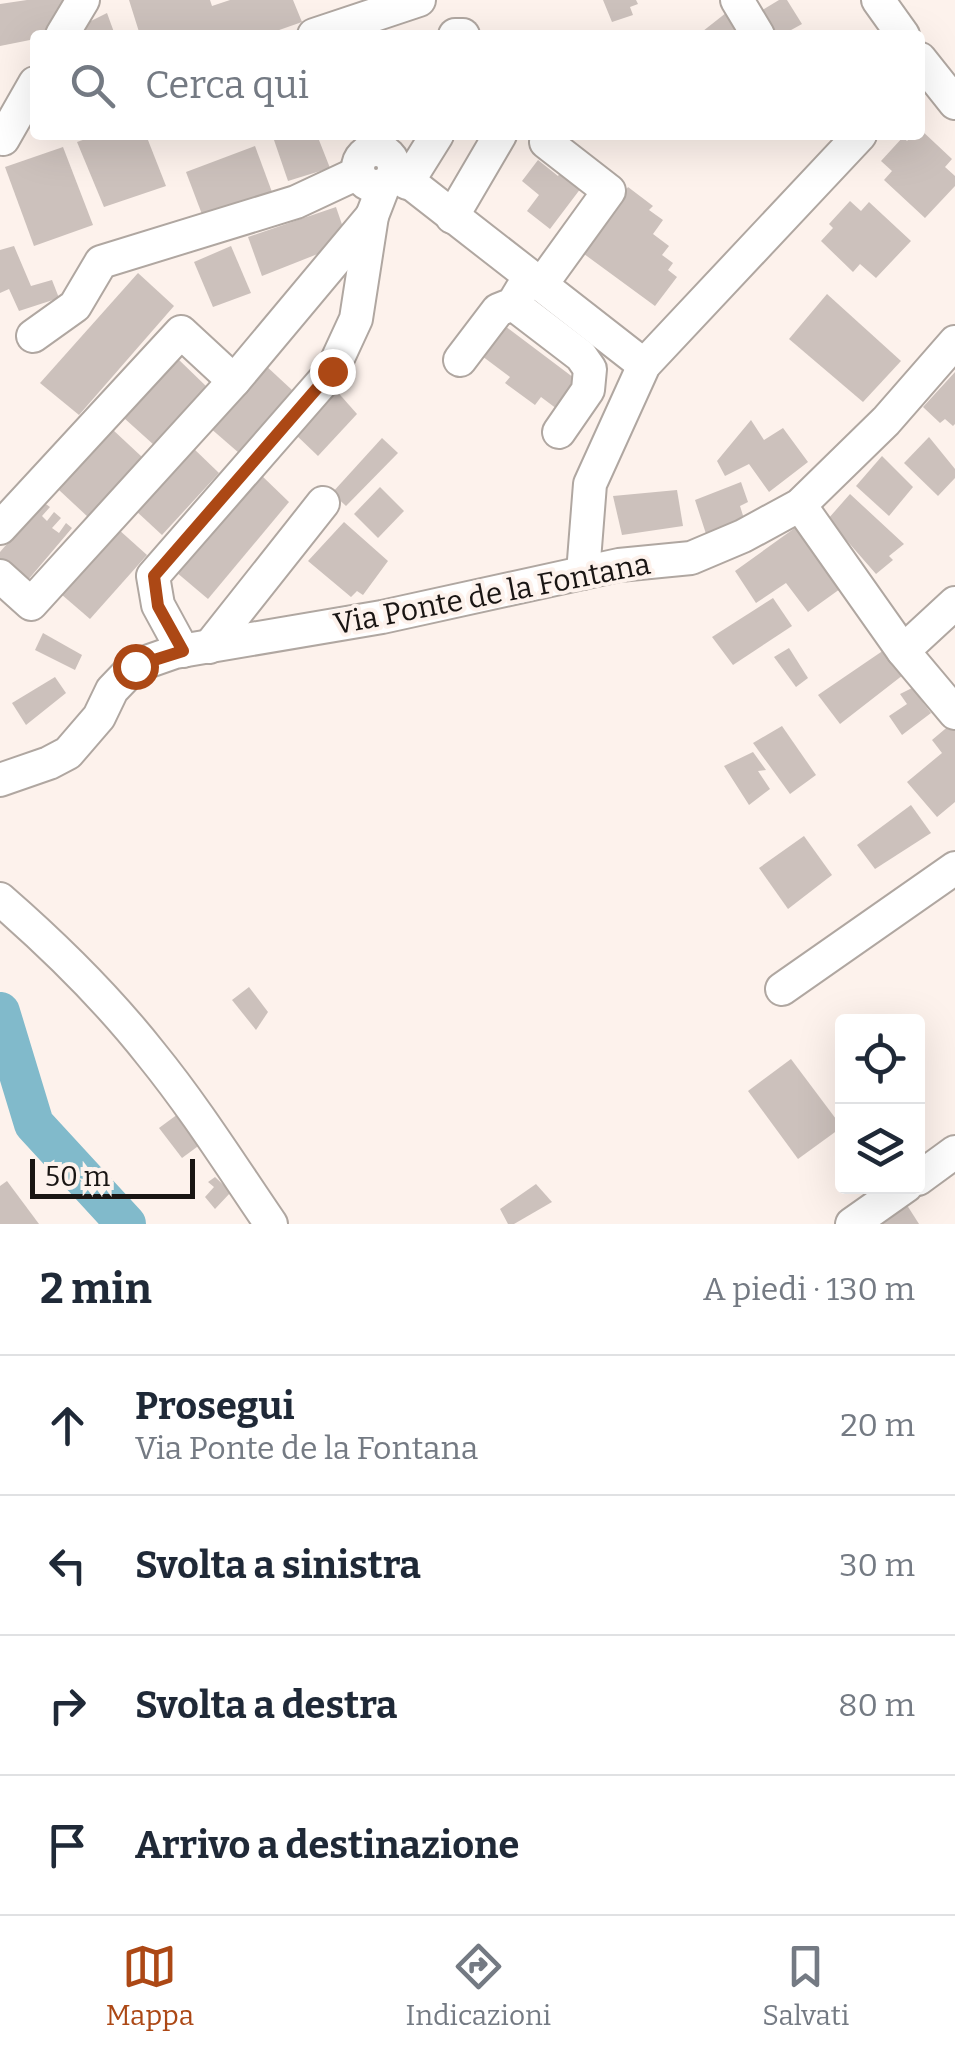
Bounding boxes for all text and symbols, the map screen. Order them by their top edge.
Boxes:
search box [30,30,925,140]
icon: search [65,58,120,113]
text: Cerca qui [145,62,309,108]
route end [310,349,356,395]
street label: Via Ponte de la Fontana [331,546,653,642]
route start [113,644,159,690]
map controls [835,1014,925,1194]
button: locate [835,1014,925,1104]
button: layers [835,1104,925,1194]
scale bar [30,1154,195,1198]
text: 50 m [45,1160,110,1193]
text: 2 min [40,1264,152,1314]
text: A piedi · 130 m [703,1270,915,1308]
text: Prosegui [135,1383,295,1429]
icon: ahead [40,1398,95,1453]
text: 20 m [840,1406,915,1444]
text: Via Ponte de la Fontana [135,1429,478,1467]
icon: left [40,1538,95,1593]
text: Svolta a sinistra [135,1542,421,1588]
text: 30 m [839,1546,915,1584]
icon: right [40,1678,95,1733]
text: Svolta a destra [135,1682,397,1728]
text: 80 m [838,1686,915,1724]
icon: arrive [40,1818,95,1873]
text: Arrivo a destinazione [135,1822,519,1868]
tab: Mappa [106,1939,194,2032]
tab: Indicazioni [405,1939,551,2032]
tab: Salvati [762,1939,849,2032]

